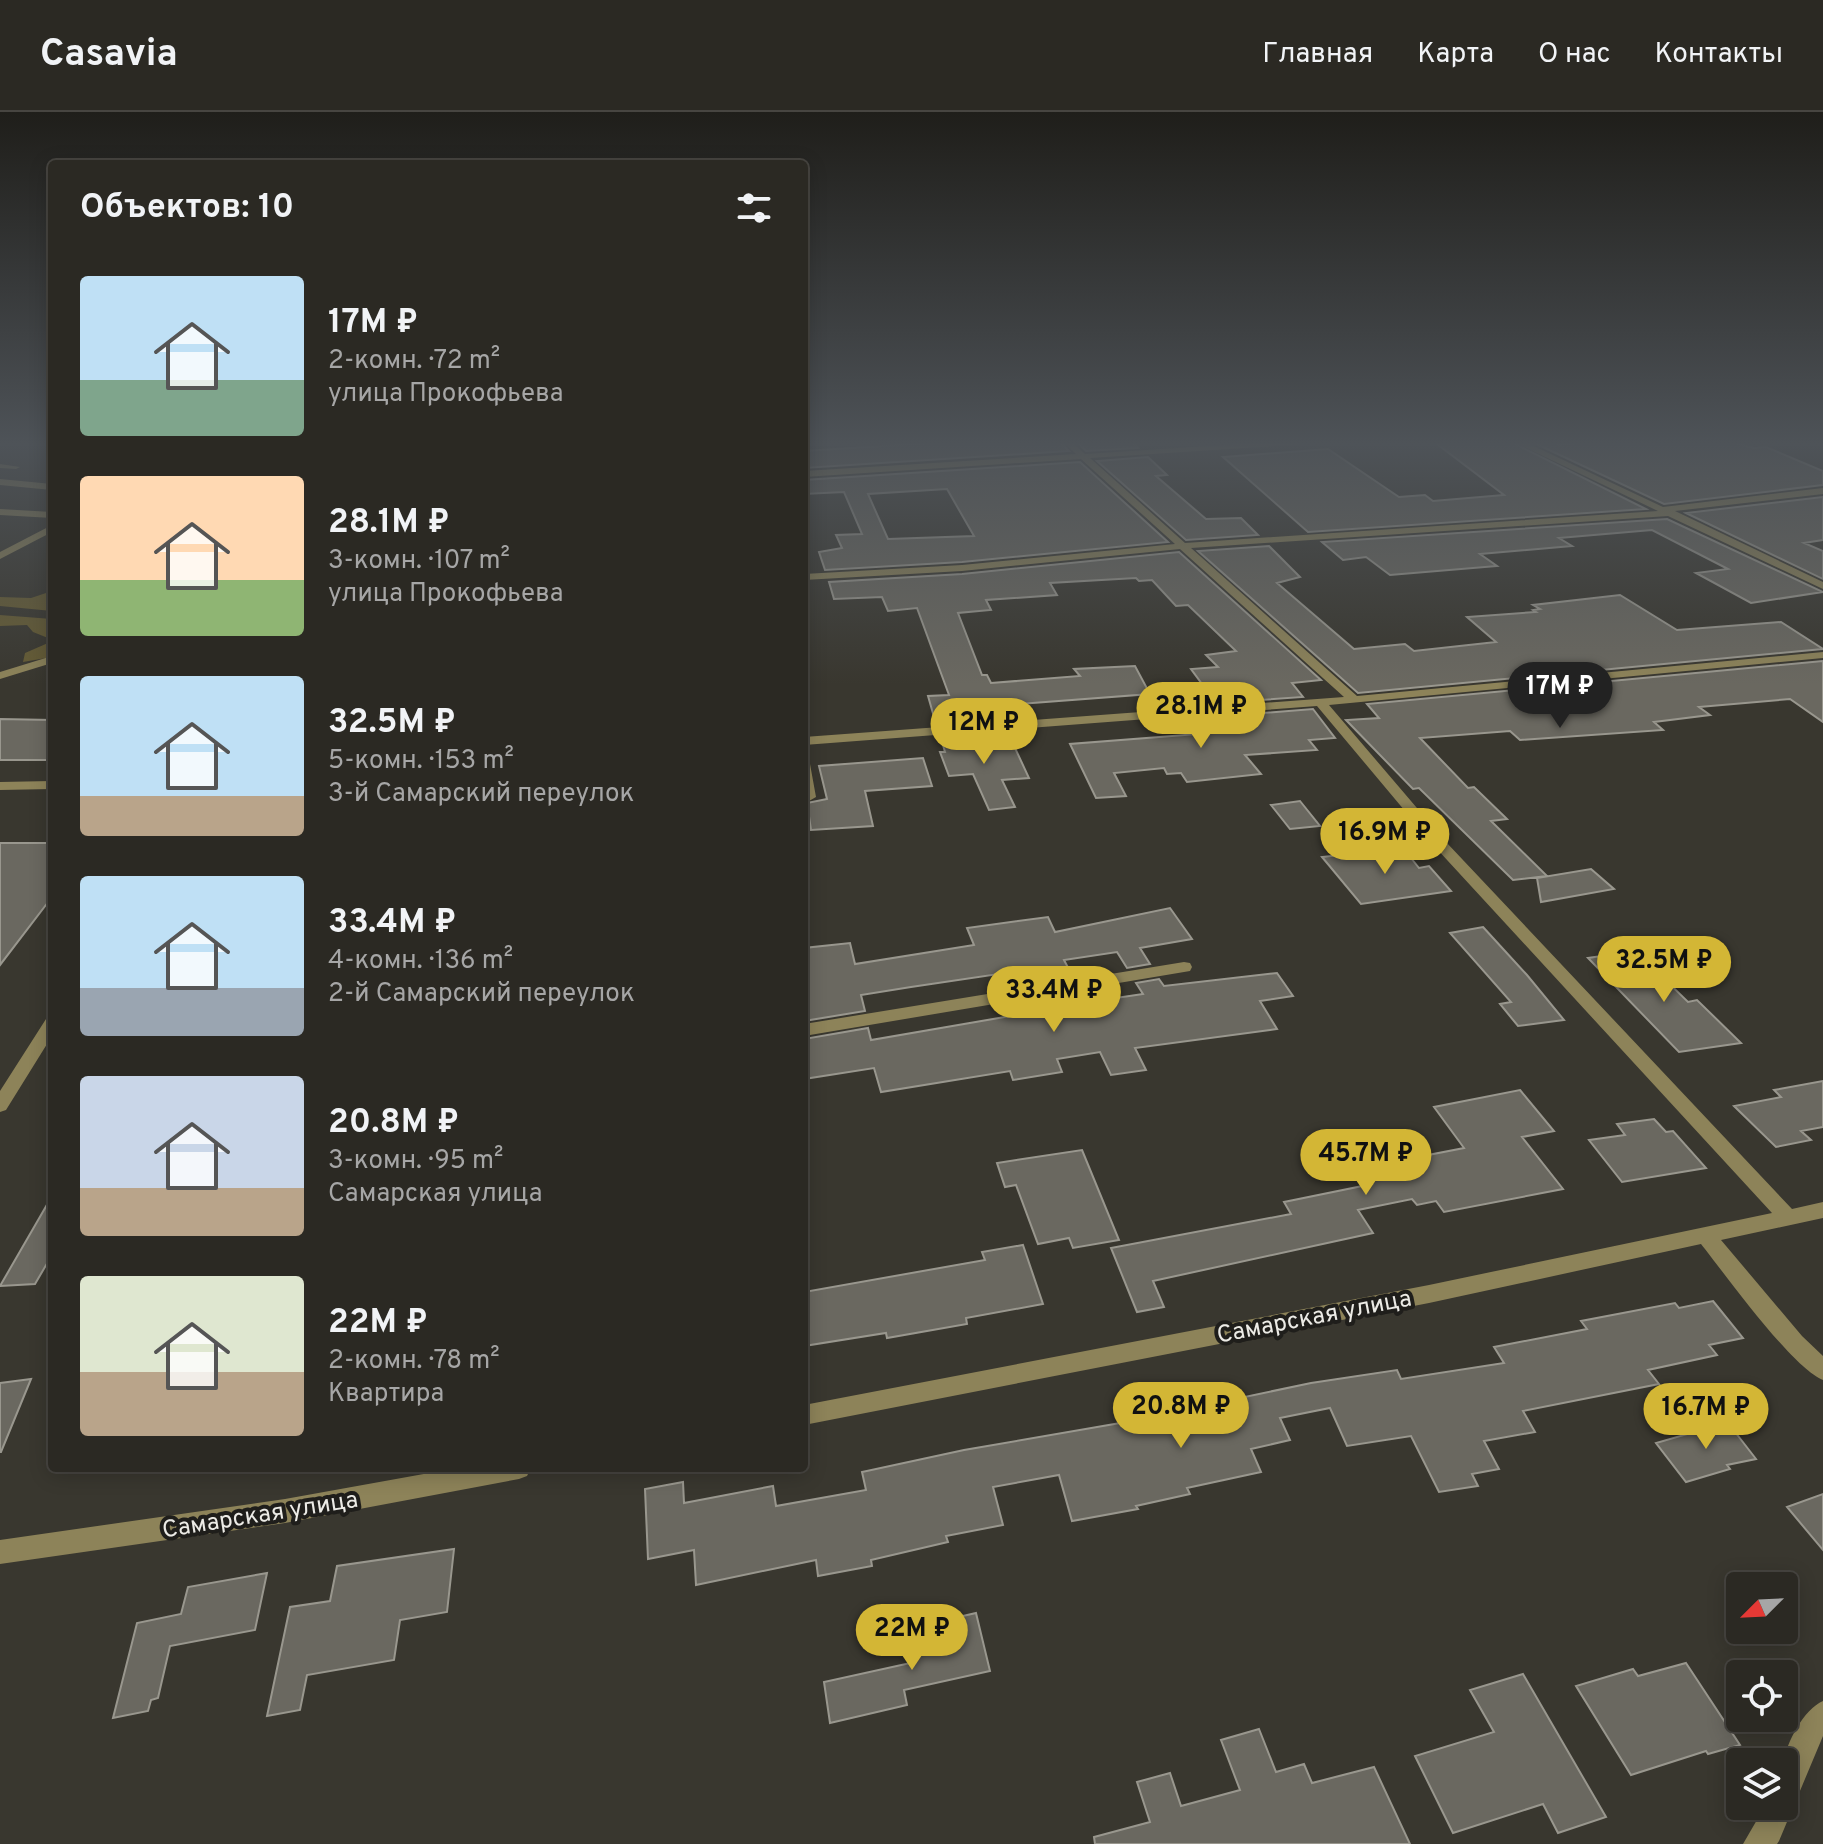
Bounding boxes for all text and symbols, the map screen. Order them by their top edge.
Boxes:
text: Casavia [40,31,178,80]
text: Главная [1262,37,1373,73]
text: Карта [1417,37,1494,73]
text: О нас [1538,37,1611,73]
text: Контакты [1655,37,1783,73]
icon: filters [732,186,776,230]
text: Объектов: 10 [80,187,294,230]
text: 17M ₽ [328,302,418,345]
icon: home [144,308,240,404]
text: 2-комн. · 72 m² [328,345,500,378]
text: улица Прокофьева [328,378,563,411]
text: 28.1M ₽ [328,502,450,545]
icon: home [144,508,240,604]
text: 3-комн. · 107 m² [328,545,510,578]
text: улица Прокофьева [328,578,563,611]
pin: 17M ₽ [1504,662,1616,730]
text: 17M ₽ [1526,671,1594,704]
pin: 28.1M ₽ [1127,682,1275,750]
text: 28.1M ₽ [1155,691,1247,724]
pin: 12M ₽ [928,698,1040,766]
text: 32.5M ₽ [328,702,456,745]
text: 12M ₽ [949,707,1019,740]
icon: home [144,708,240,804]
text: 5-комн. · 153 m² [328,745,514,778]
text: 3-й Самарский переулок [328,778,634,811]
pin: 16.9M ₽ [1311,808,1459,876]
text: 16.9M ₽ [1338,817,1432,850]
text: 33.4M ₽ [328,902,456,945]
icon: home [144,908,240,1004]
pin: 32.5M ₽ [1590,936,1738,1004]
text: 4-комн. · 136 m² [328,945,513,978]
text: 32.5M ₽ [1615,945,1713,978]
pin: 33.4M ₽ [980,966,1128,1034]
text: 33.4M ₽ [1005,975,1103,1008]
text: 2-й Самарский переулок [328,978,635,1011]
text: 20.8M ₽ [328,1102,459,1145]
icon: home [144,1108,240,1204]
pin: 45.7M ₽ [1292,1129,1440,1197]
text: 45.7M ₽ [1318,1138,1414,1171]
text: 3-комн. · 95 m² [328,1145,503,1178]
text: Самарская улица [328,1178,542,1211]
street label: Самарская улица [1214,1284,1414,1352]
text: 22M ₽ [328,1302,428,1345]
icon: home [144,1308,240,1404]
text: 2-комн. · 78 m² [328,1345,500,1378]
text: Квартира [328,1378,444,1411]
pin: 20.8M ₽ [1107,1382,1255,1450]
pin: 16.7M ₽ [1632,1383,1780,1451]
text: 20.8M ₽ [1131,1391,1231,1424]
text: 16.7M ₽ [1661,1392,1751,1425]
street label: Самарская улица [160,1486,360,1546]
north arrow [1726,1572,1798,1644]
map controls [1726,1572,1798,1820]
pin: 22M ₽ [856,1604,968,1672]
text: 22M ₽ [874,1613,950,1646]
button: locate [1726,1660,1798,1732]
button: layers [1726,1748,1798,1820]

